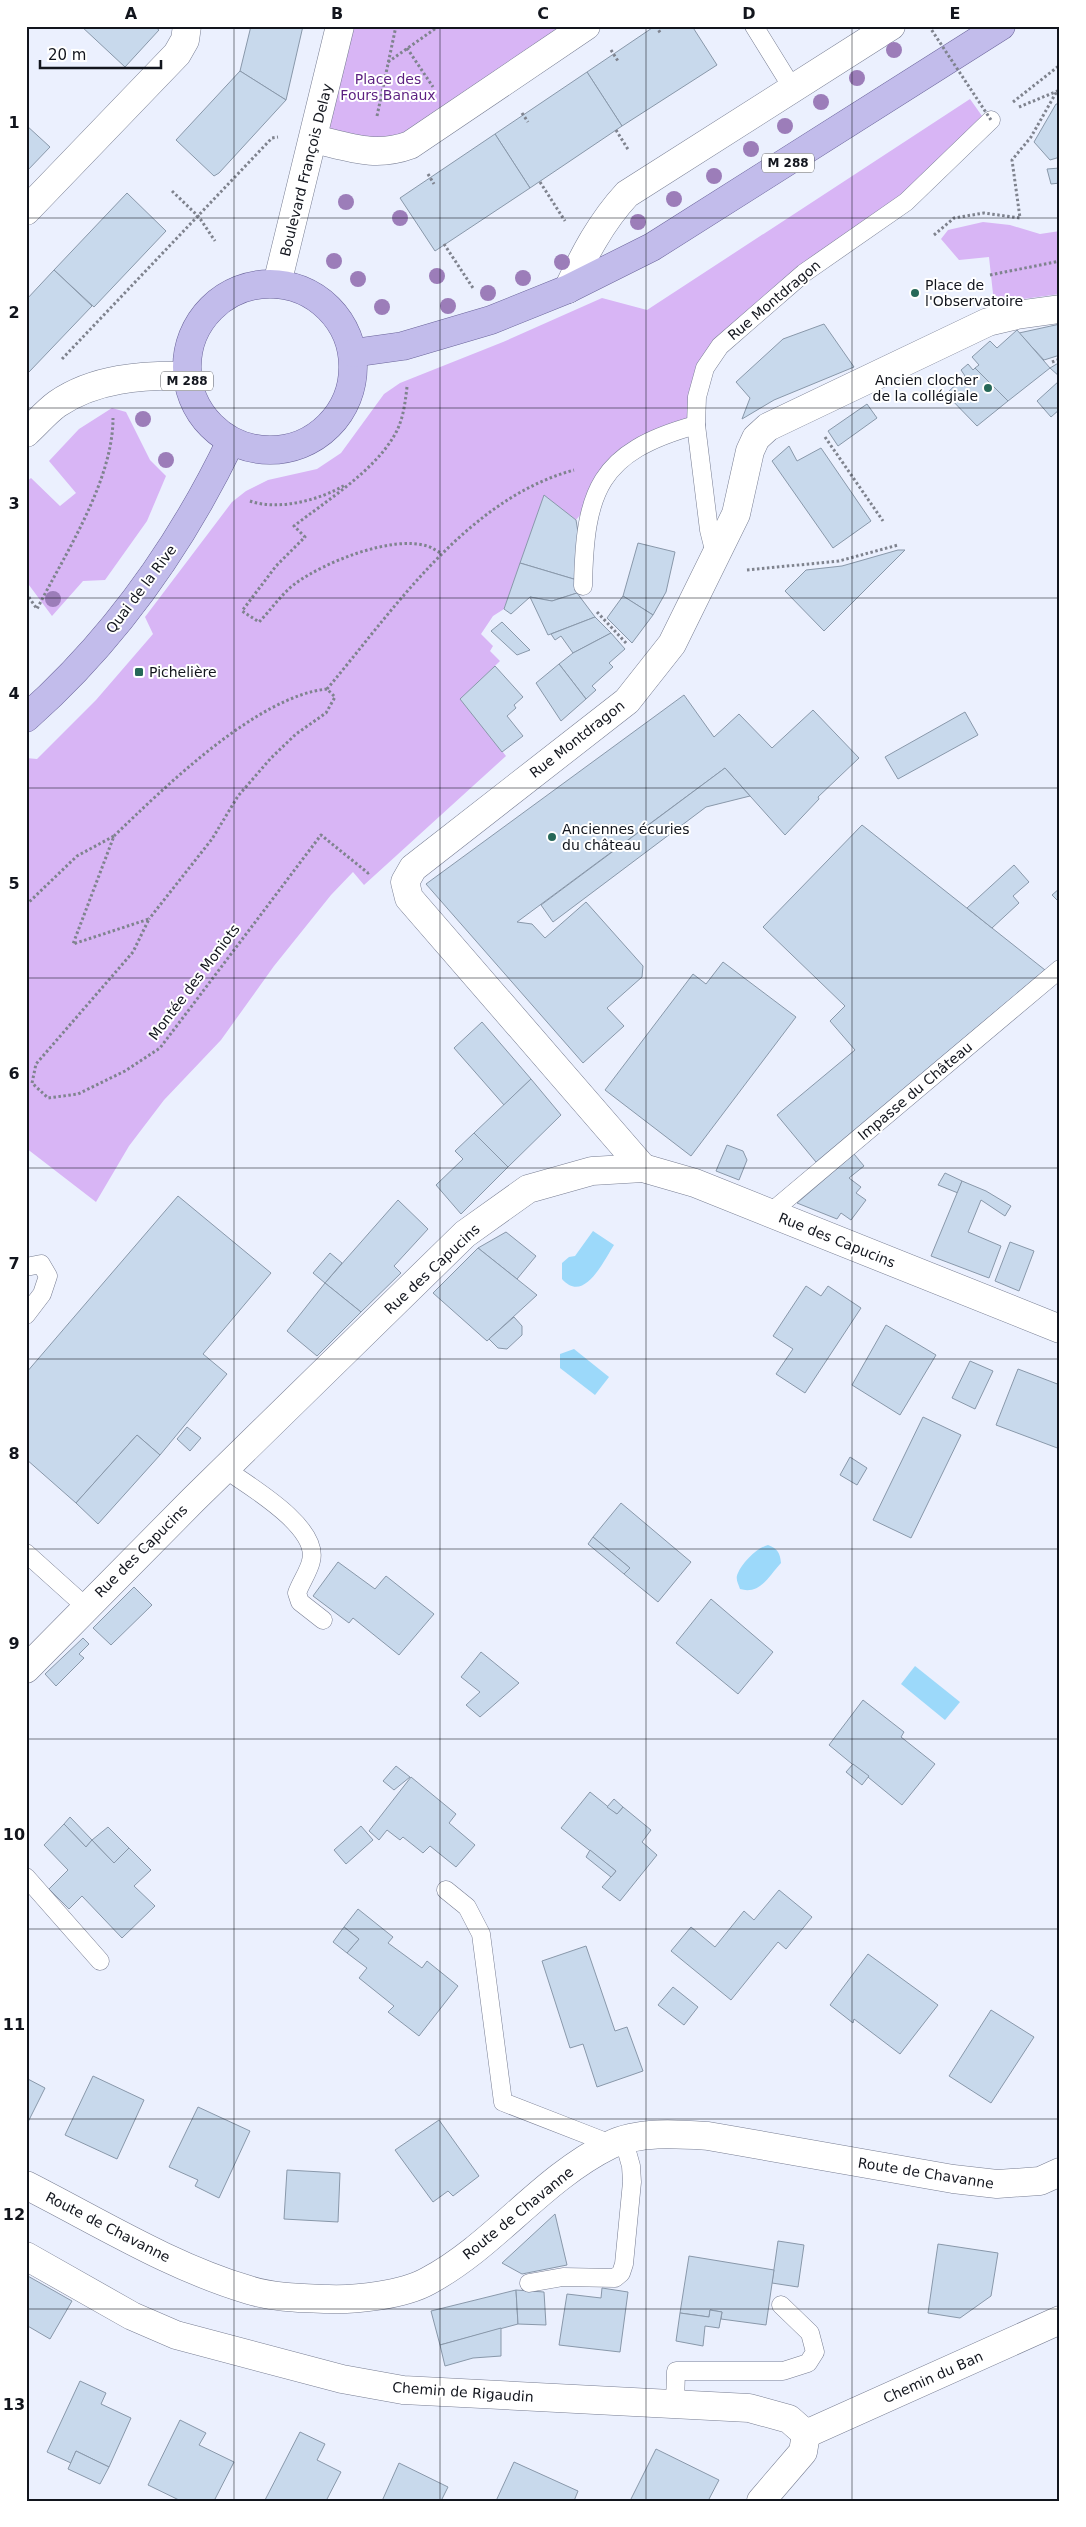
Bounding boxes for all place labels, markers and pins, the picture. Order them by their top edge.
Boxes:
place label: Place de l'Observatoire [925,277,1023,309]
marker: Place de l'Observatoire [909,287,921,299]
place label: Ancien clocher de la collégiale [873,372,978,404]
marker: Ancien clocher de la collégiale [982,382,994,394]
place label: Pichelière [149,664,217,680]
marker: Pichelière [133,666,145,678]
place label: Anciennes écuries du château [562,821,690,853]
marker: Anciennes écuries du château [546,831,558,843]

